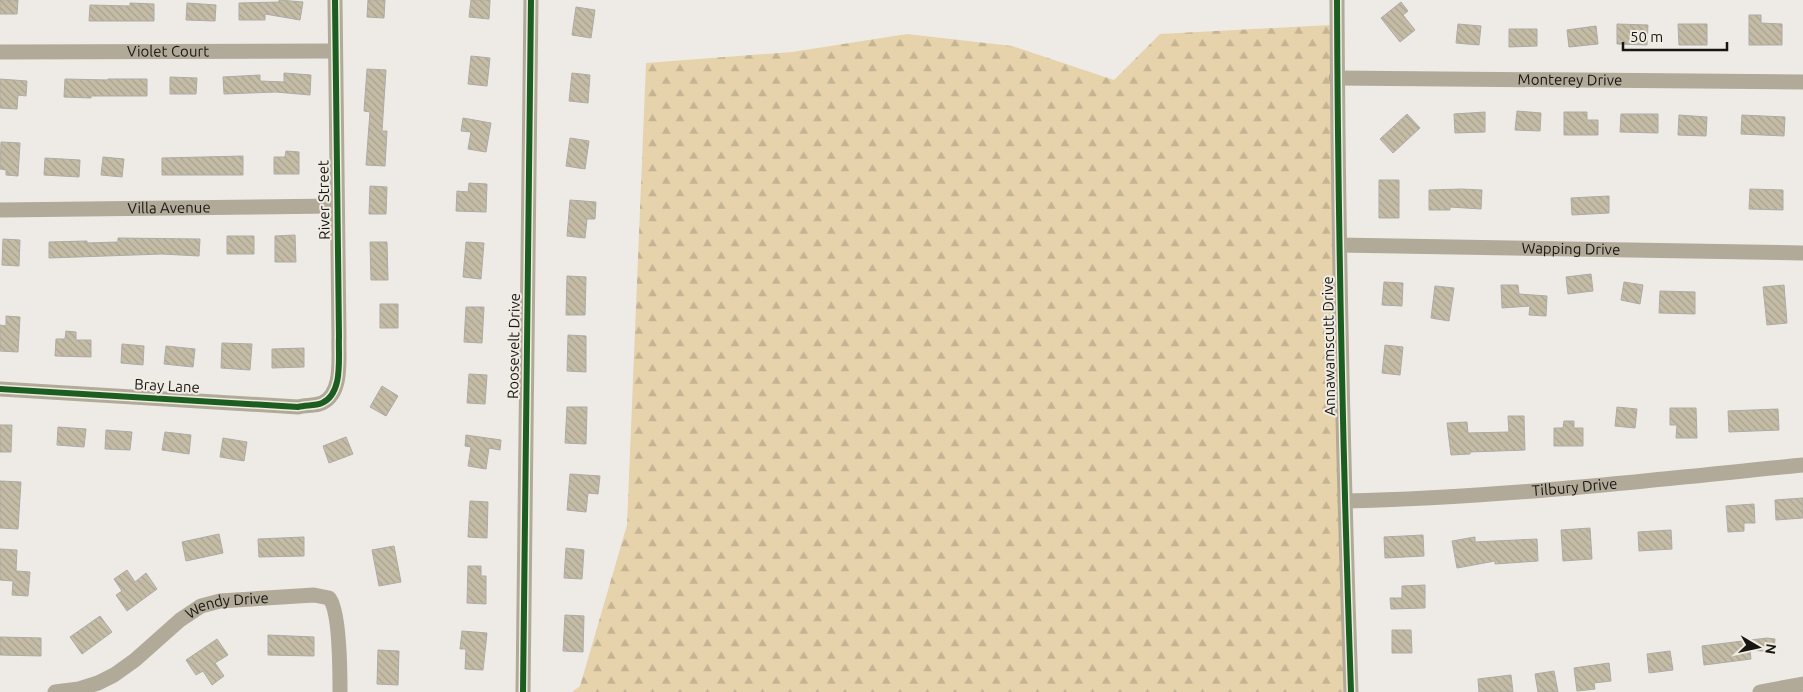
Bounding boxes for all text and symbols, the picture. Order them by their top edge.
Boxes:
scale bar [1623,20,1727,52]
text: 50 m [1630,28,1663,45]
street label: Violet Court [127,42,209,60]
street label: Monterey Drive [1518,71,1622,88]
street label: River Street [314,160,333,240]
street label: Villa Avenue [127,198,211,216]
street label: Wapping Drive [1522,239,1620,258]
street label: Annawamscutt Drive [1319,276,1338,416]
street label: Roosevelt Drive [504,293,523,399]
street label: Bray Lane [134,375,200,396]
street label: Tilbury Drive [1531,475,1618,499]
street label: Wendy Drive [182,589,269,622]
north arrow [1733,622,1783,672]
text: N [1762,643,1780,655]

